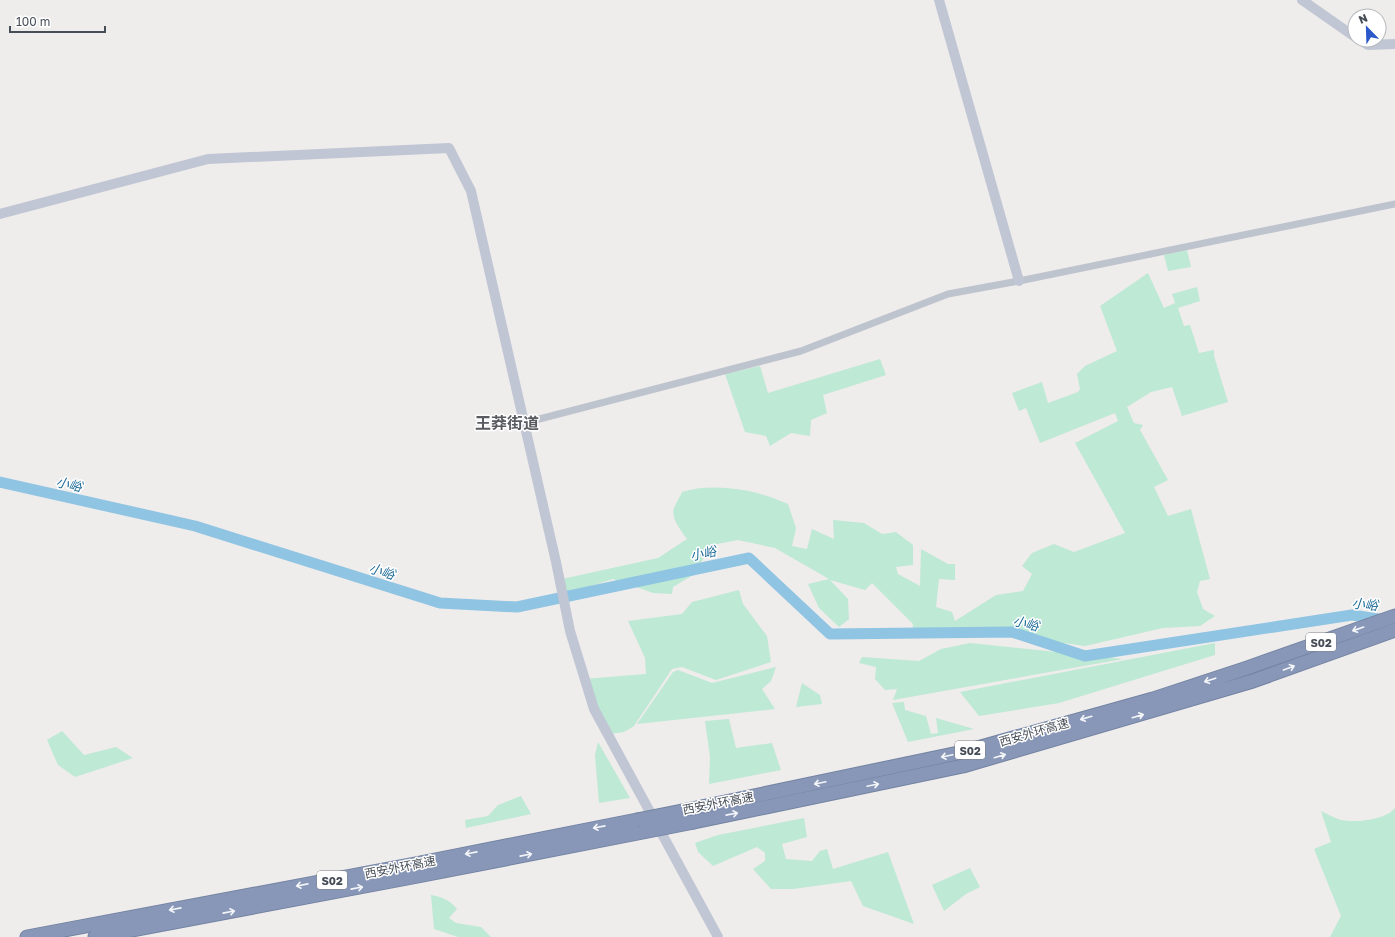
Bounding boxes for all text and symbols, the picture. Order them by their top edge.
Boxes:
scale bar [10,8,105,34]
north arrow [1347,8,1387,48]
text: N [1357,11,1369,26]
text: 100 m [16,14,50,29]
district label: 王莽街道 [475,413,539,433]
water label: 小峪 [55,473,85,495]
water label: 小峪 [689,542,719,564]
water label: 小峪 [367,560,399,583]
water label: 小峪 [1351,595,1381,613]
water label: 小峪 [1011,612,1042,634]
one-way arrow [1353,625,1365,633]
road number: S02 [1306,633,1336,651]
one-way arrow [1283,664,1296,671]
one-way arrow [1204,677,1217,684]
one-way arrow [1131,712,1144,719]
one-way arrow [1080,714,1093,722]
street label: 西安外环高速 [997,715,1071,749]
road number: S02 [955,741,985,759]
one-way arrow [941,752,954,760]
one-way arrow [993,752,1006,759]
one-way arrow [814,779,827,787]
one-way arrow [866,781,879,789]
street label: 西安外环高速 [681,789,755,817]
one-way arrow [725,810,738,818]
one-way arrow [593,824,606,832]
one-way arrow [465,849,478,857]
one-way arrow [519,851,532,859]
street label: 西安外环高速 [363,853,437,881]
road number: S02 [317,871,347,889]
one-way arrow [296,881,309,889]
one-way arrow [350,883,363,891]
one-way arrow [169,906,182,914]
one-way arrow [223,907,236,915]

